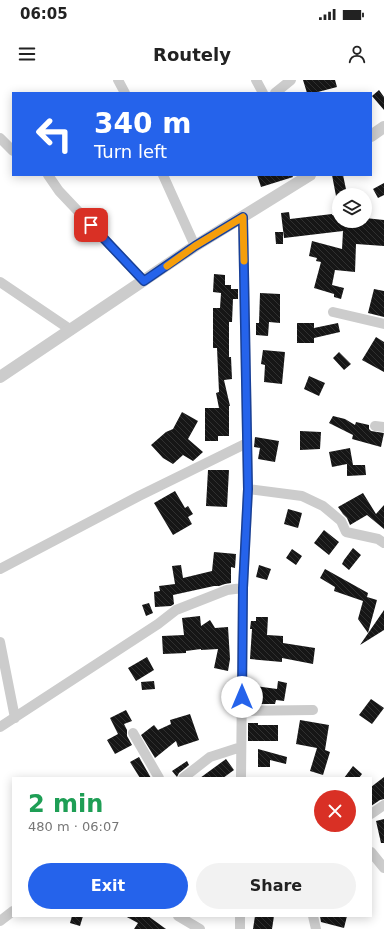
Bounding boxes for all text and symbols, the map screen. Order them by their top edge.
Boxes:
text: 06:05 [20,5,68,23]
icon: menu [16,43,38,65]
icon: person [346,43,368,65]
text: Routely [153,44,231,65]
text: 340 m [94,107,191,140]
icon: left [28,108,80,160]
text: Turn left [94,141,167,162]
map controls [332,188,372,228]
button: layers [332,188,372,228]
pin [74,208,108,242]
icon: arrive [80,214,102,236]
position arrow [221,676,263,718]
text: 2 min [28,790,103,818]
button: close [314,790,356,832]
text: 480 m · 06:07 [28,819,119,834]
button: Exit [28,863,188,909]
button: Share [196,863,356,909]

